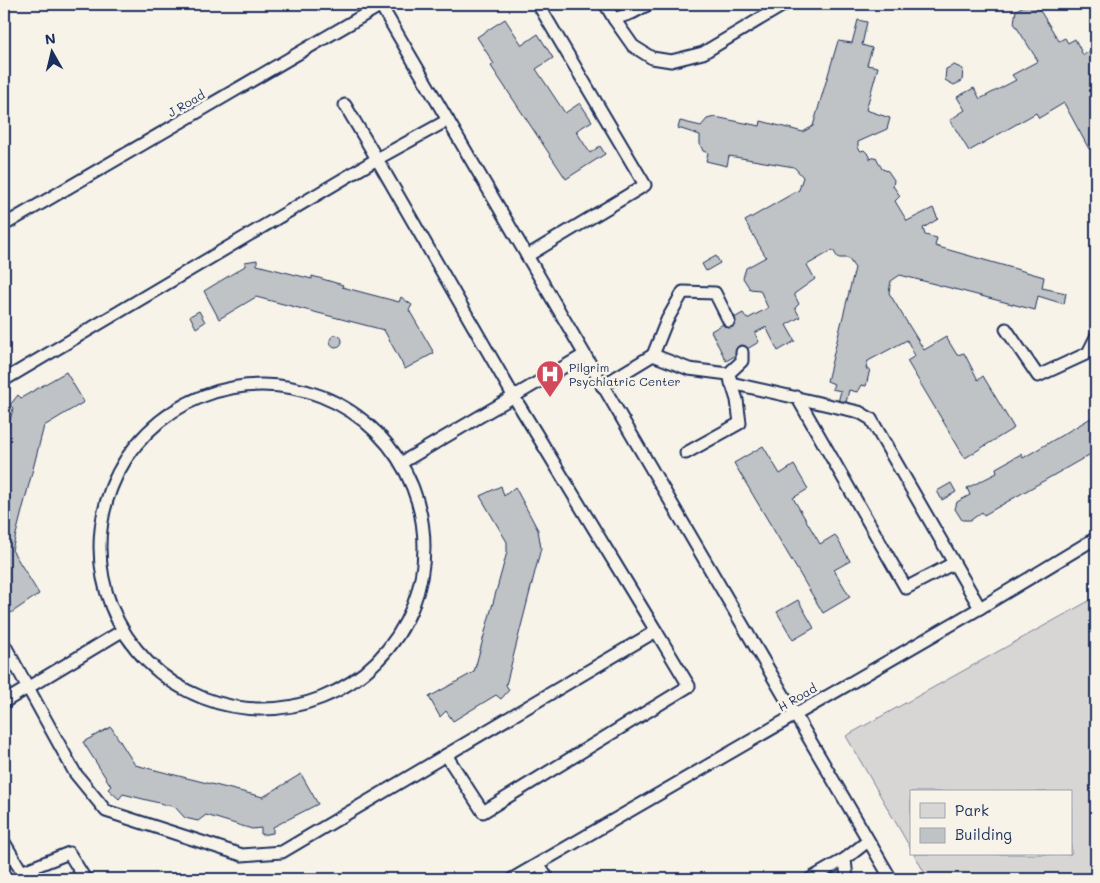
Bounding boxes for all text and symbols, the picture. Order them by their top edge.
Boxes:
north arrow [28,28,78,78]
text: N [44,28,57,49]
street label: J Road [165,86,208,120]
hospital icon: Pilgrim Psychiatric Center [535,359,565,398]
place label: Pilgrim Psychiatric Center [569,359,681,389]
street label: H Road [775,679,820,715]
legend [910,790,1072,856]
text: Park [955,800,989,820]
text: Building [955,824,1012,844]

